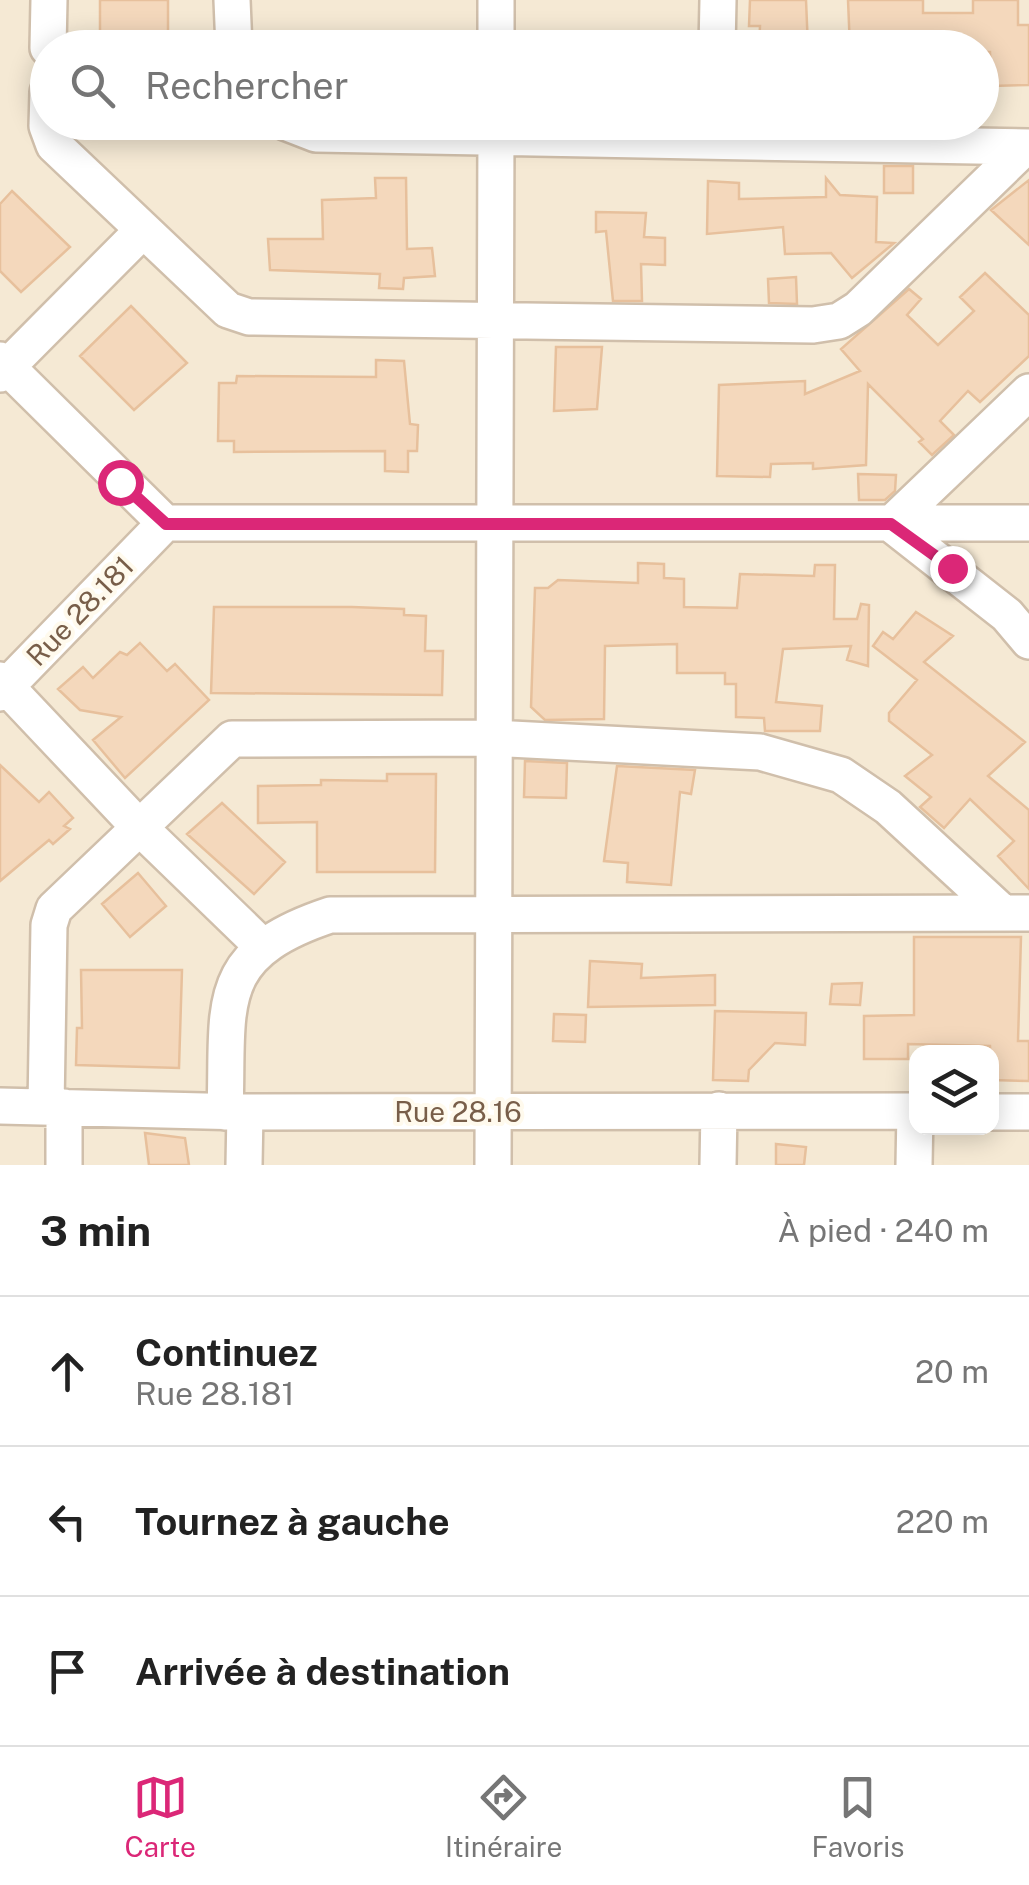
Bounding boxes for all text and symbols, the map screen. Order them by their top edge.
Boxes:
search box [30,30,999,140]
icon: search [65,58,120,113]
text: Rechercher [145,63,349,108]
route start [98,460,144,506]
route end [930,546,976,592]
street label: Rue 28.181 [19,549,140,672]
map controls [909,1045,999,1135]
button: layers [909,1045,999,1135]
street label: Rue 28.16 [394,1095,522,1128]
text: 3 min [40,1206,151,1255]
text: À pied · 240 m [777,1212,989,1249]
text: Continuez [135,1330,318,1375]
icon: ahead [40,1344,95,1399]
text: 20 m [915,1353,989,1390]
text: Rue 28.181 [135,1375,294,1412]
icon: left [40,1494,95,1549]
text: Tournez à gauche [135,1499,450,1544]
text: 220 m [896,1503,989,1540]
icon: arrive [40,1644,95,1699]
text: Arrivée à destination [135,1649,510,1694]
tab: Carte [124,1770,196,1863]
tab: Itinéraire [445,1770,562,1863]
tab: Favoris [811,1770,904,1863]

